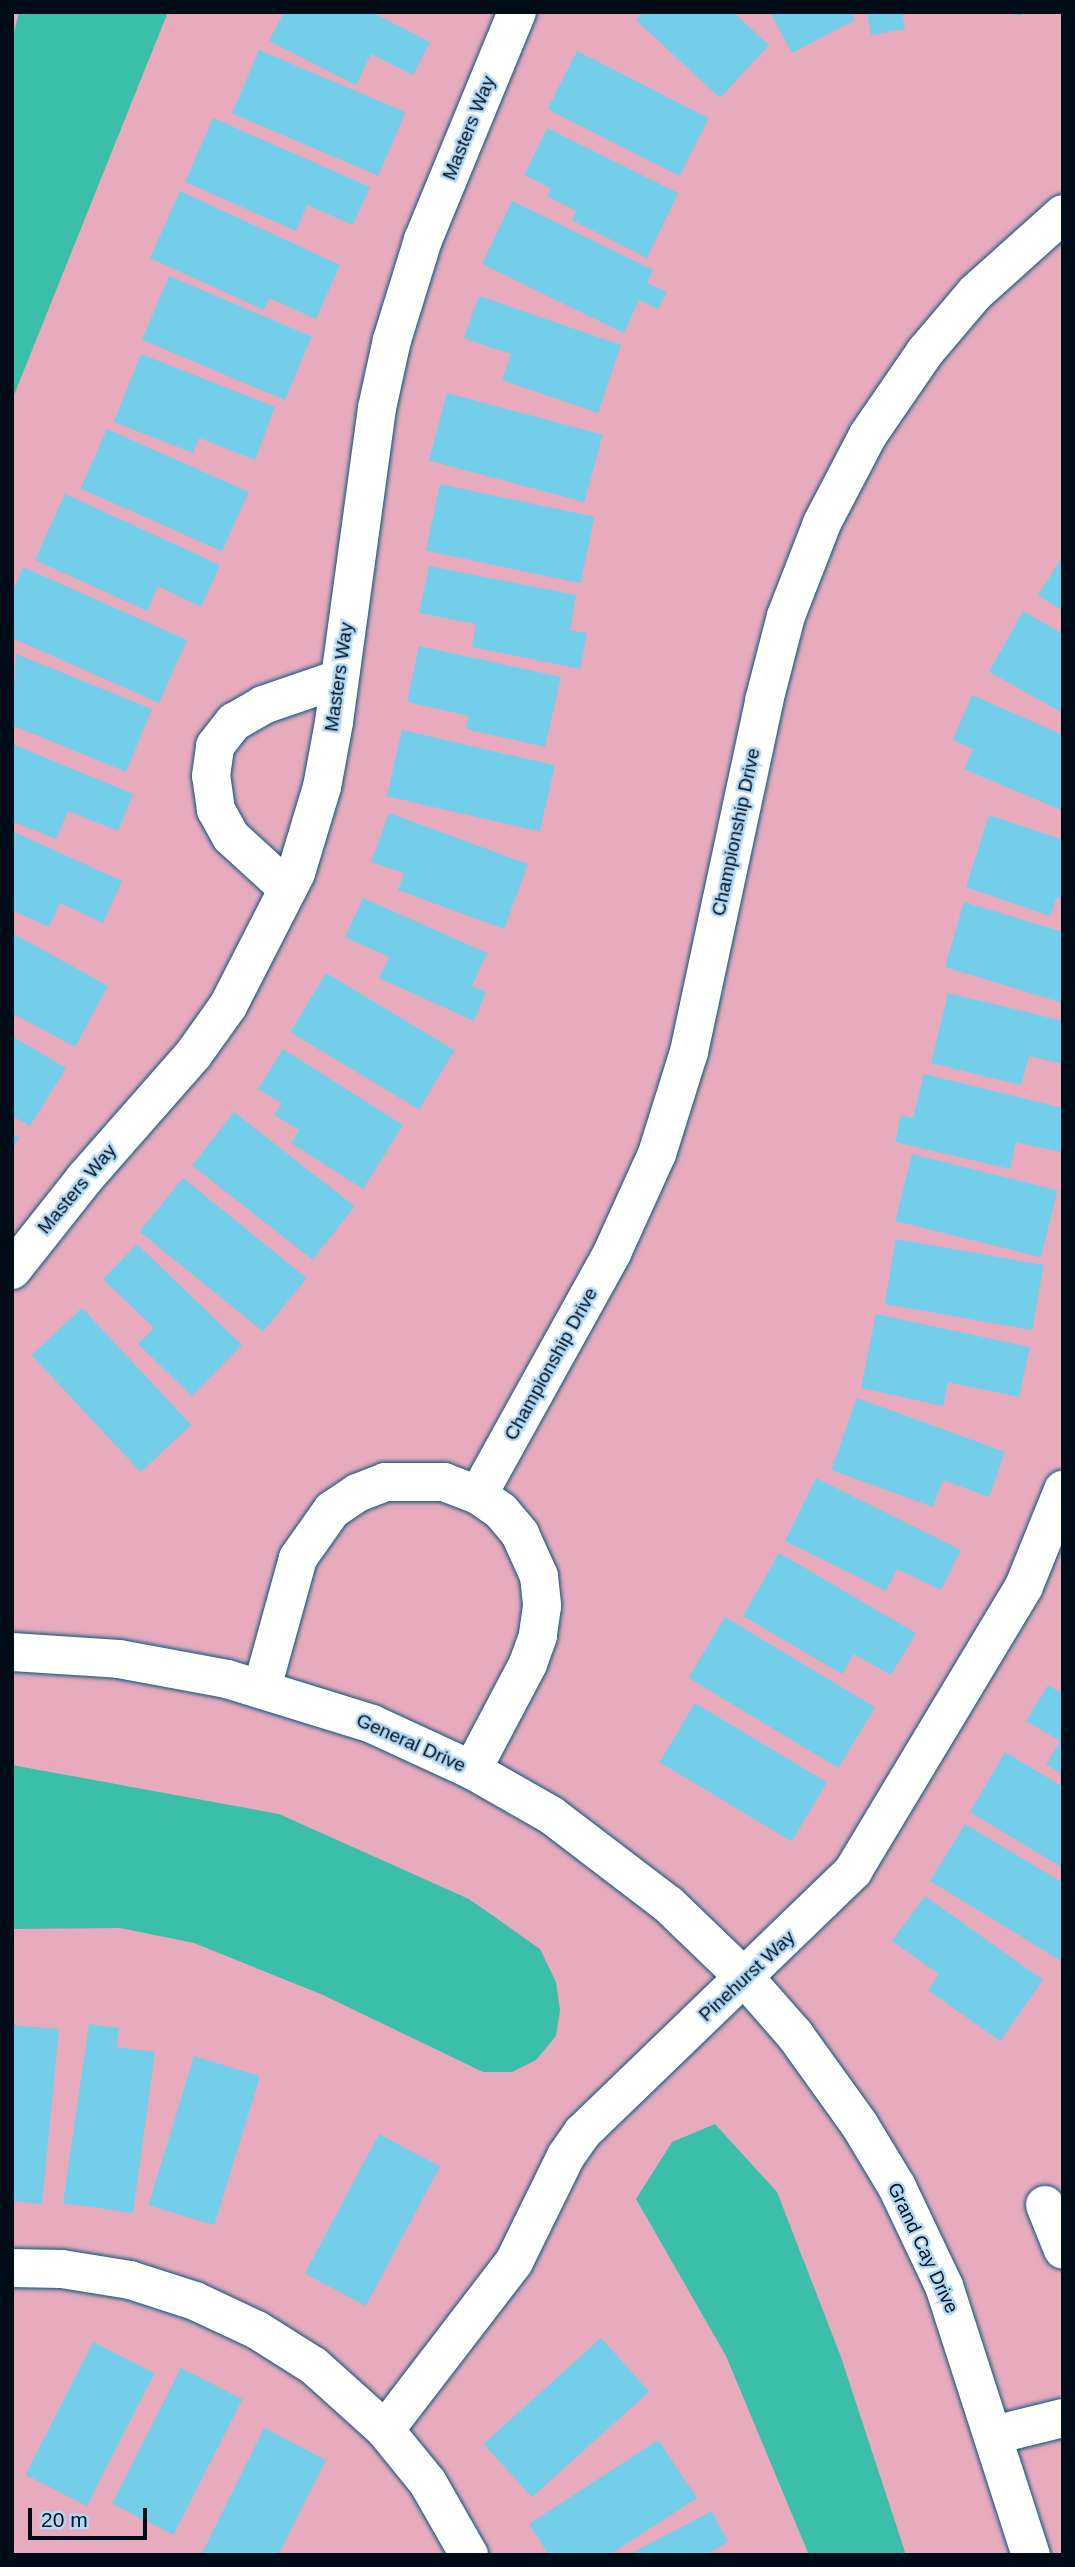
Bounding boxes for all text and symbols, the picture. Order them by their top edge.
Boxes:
street label: Masters Way [438,73,500,183]
street label: Masters Way [320,621,358,733]
street label: Championship Drive [707,746,765,918]
street label: Masters Way [33,1139,121,1239]
street label: Championship Drive [500,1284,602,1444]
street label: General Drive [353,1709,469,1777]
street label: Pinehurst Way [694,1926,800,2026]
street label: Grand Cay Drive [883,2179,963,2317]
scale bar [32,2494,150,2538]
text: 20 m [41,2508,88,2531]

